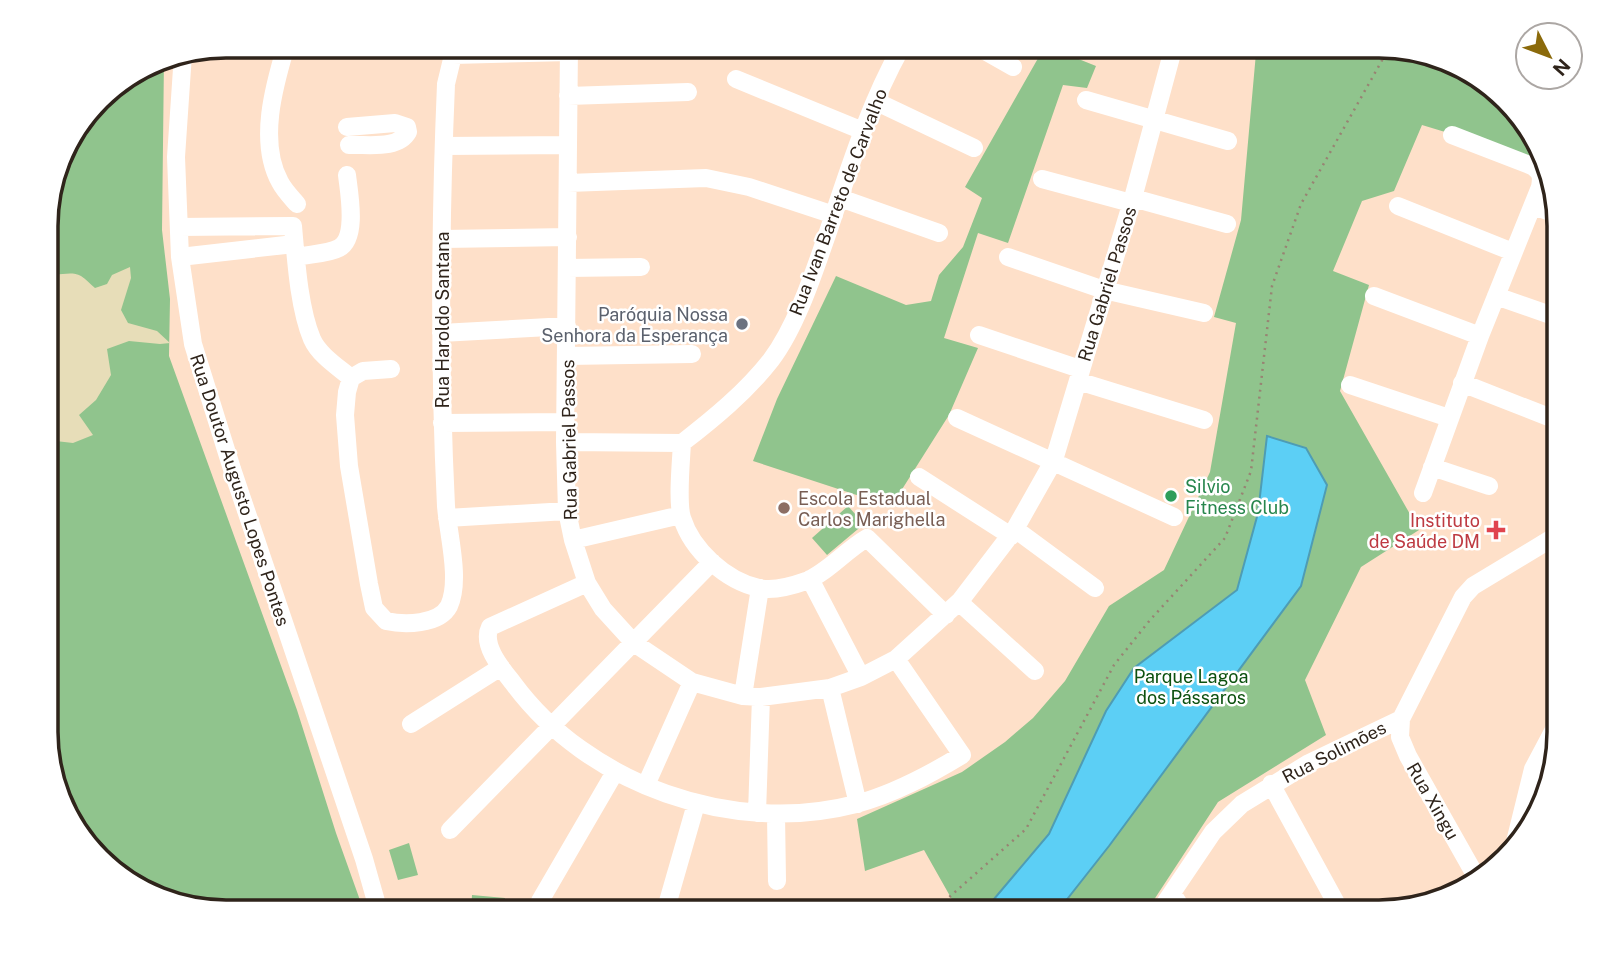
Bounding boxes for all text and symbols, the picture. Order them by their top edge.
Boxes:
north arrow [1514,21,1584,91]
text: N [1548,54,1575,80]
street label: Rua Ivan Barreto de Carvalho [785,85,891,319]
street label: Rua Gabriel Passos [1073,204,1141,364]
street label: Rua Haroldo Santana [432,232,453,408]
place label: Paróquia Nossa Senhora da Esperança [541,304,728,346]
marker: Paróquia Nossa Senhora da Esperança [734,316,750,332]
street label: Rua Doutor Augusto Lopes Pontes [186,351,294,629]
street label: Rua Gabriel Passos [557,359,581,521]
place label: Silvio Fitness Club [1185,476,1289,518]
place label: Escola Estadual Carlos Marighella [798,488,945,530]
marker: Silvio Fitness Club [1163,488,1179,504]
marker: Escola Estadual Carlos Marighella [776,500,792,516]
place label: Instituto de Saúde DM [1369,510,1480,552]
marker: Instituto de Saúde DM [1486,520,1506,540]
park label: Parque Lagoa dos Pássaros [1134,666,1248,708]
street label: Rua Solimões [1278,717,1390,787]
street label: Rua Xingu [1403,759,1463,843]

